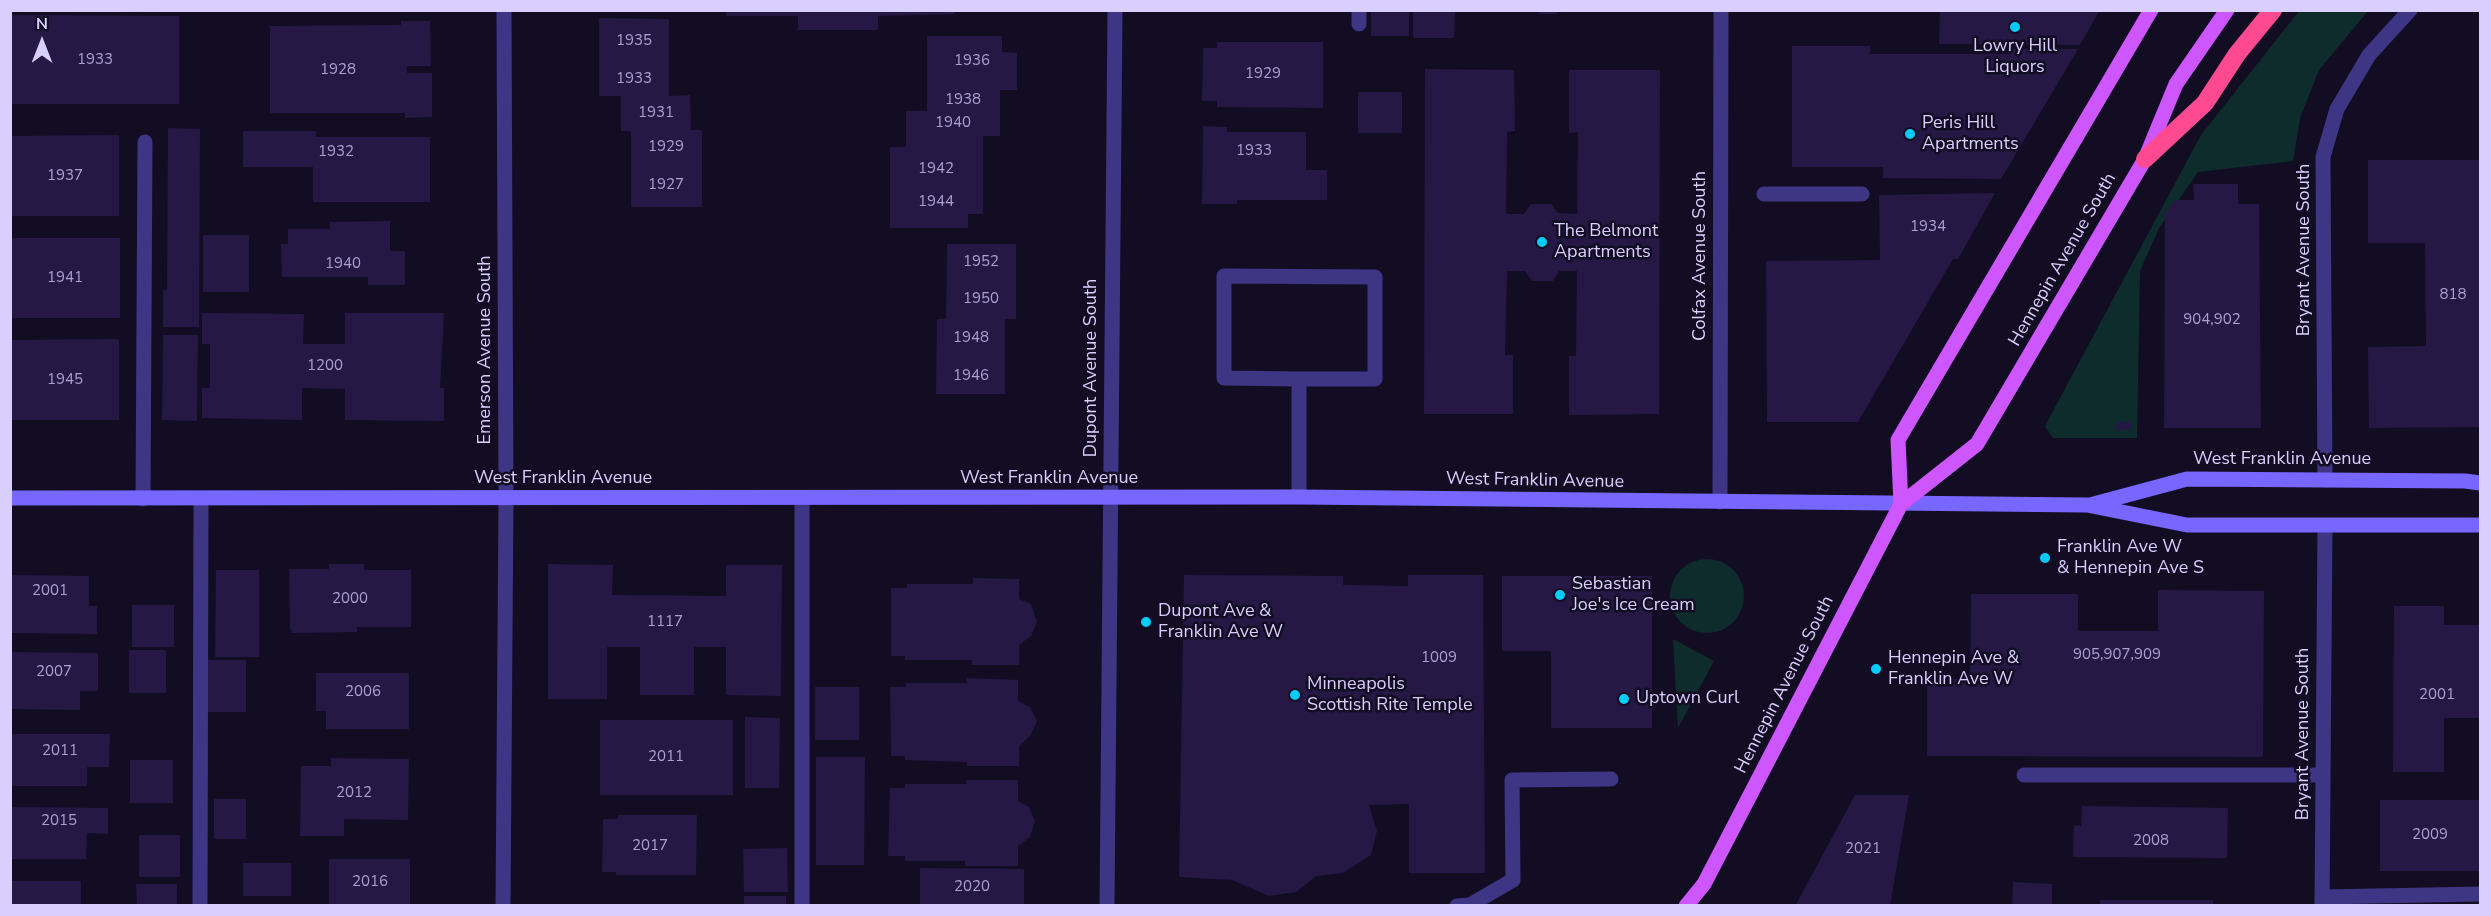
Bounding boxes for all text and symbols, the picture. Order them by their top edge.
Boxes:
north arrow [12,12,72,72]
text: N [36,13,48,35]
marker: Lowry Hill Liquors [2008,20,2022,34]
house number: 1935 [616,32,652,50]
place label: Lowry Hill Liquors [1973,36,2057,78]
house number: 1933 [77,51,113,69]
house number: 1936 [954,52,990,70]
house number: 1928 [320,61,356,79]
house number: 1929 [1245,65,1281,83]
house number: 1933 [616,70,652,88]
house number: 1938 [945,91,981,109]
house number: 1931 [638,104,674,122]
place label: Peris Hill Apartments [1922,113,2019,156]
house number: 1940 [935,114,971,132]
marker: Peris Hill Apartments [1903,127,1917,141]
house number: 1929 [648,138,684,156]
house number: 1933 [1236,142,1272,160]
house number: 1932 [318,143,354,161]
house number: 1942 [918,160,954,178]
street label: Bryant Avenue South [2294,164,2316,336]
house number: 1937 [47,167,83,185]
street label: Hennepin Avenue South [2005,170,2121,350]
street label: Colfax Avenue South [1690,171,1712,341]
house number: 1927 [648,176,684,194]
house number: 1944 [918,193,954,211]
house number: 1934 [1910,218,1946,236]
place label: The Belmont Apartments [1554,221,1658,264]
marker: The Belmont Apartments [1535,235,1549,249]
house number: 1952 [963,253,999,271]
house number: 1940 [325,255,361,273]
street label: Emerson Avenue South [475,256,497,444]
house number: 1941 [47,269,83,287]
street label: Dupont Avenue South [1081,279,1103,457]
house number: 818 [2440,286,2466,304]
house number: 1950 [963,290,999,308]
house number: 904,902 [2183,311,2241,329]
house number: 1948 [953,329,989,347]
house number: 1200 [307,357,343,375]
house number: 1946 [953,367,989,385]
house number: 1945 [47,371,83,389]
street label: West Franklin Avenue [2193,449,2371,471]
street label: West Franklin Avenue [474,468,652,490]
street label: West Franklin Avenue [960,468,1138,490]
street label: West Franklin Avenue [1446,469,1624,493]
place label: Franklin Ave W & Hennepin Ave S [2057,537,2204,580]
marker: Franklin Ave W & Hennepin Ave S [2038,551,2052,565]
place label: Sebastian Joe's Ice Cream [1572,574,1695,616]
house number: 2001 [32,582,68,600]
marker: Sebastian Joe's Ice Cream [1553,588,1567,602]
house number: 2000 [332,590,368,608]
street label: Hennepin Avenue South [1731,593,1839,777]
place label: Dupont Ave & Franklin Ave W [1158,601,1283,644]
house number: 1117 [647,613,683,631]
marker: Dupont Ave & Franklin Ave W [1139,615,1153,629]
house number: 905,907,909 [2073,646,2161,664]
place label: Hennepin Ave & Franklin Ave W [1888,648,2019,690]
street label: Bryant Avenue South [2293,648,2315,820]
house number: 1009 [1421,649,1457,667]
marker: Hennepin Ave & Franklin Ave W [1869,662,1883,676]
house number: 2007 [36,663,72,681]
place label: Minneapolis Scottish Rite Temple [1307,674,1473,716]
house number: 2006 [345,683,381,701]
house number: 2001 [2419,686,2455,704]
marker: Minneapolis Scottish Rite Temple [1288,688,1302,702]
place label: Uptown Curl [1636,688,1739,710]
marker: Uptown Curl [1617,692,1631,706]
house number: 2011 [42,742,78,760]
house number: 2011 [648,748,684,766]
house number: 2012 [336,784,372,802]
house number: 2015 [41,812,77,830]
house number: 2009 [2412,826,2448,844]
house number: 2008 [2133,832,2169,850]
house number: 2017 [632,837,668,855]
house number: 2021 [1845,840,1881,858]
house number: 2016 [352,873,388,891]
house number: 2020 [954,878,990,896]

